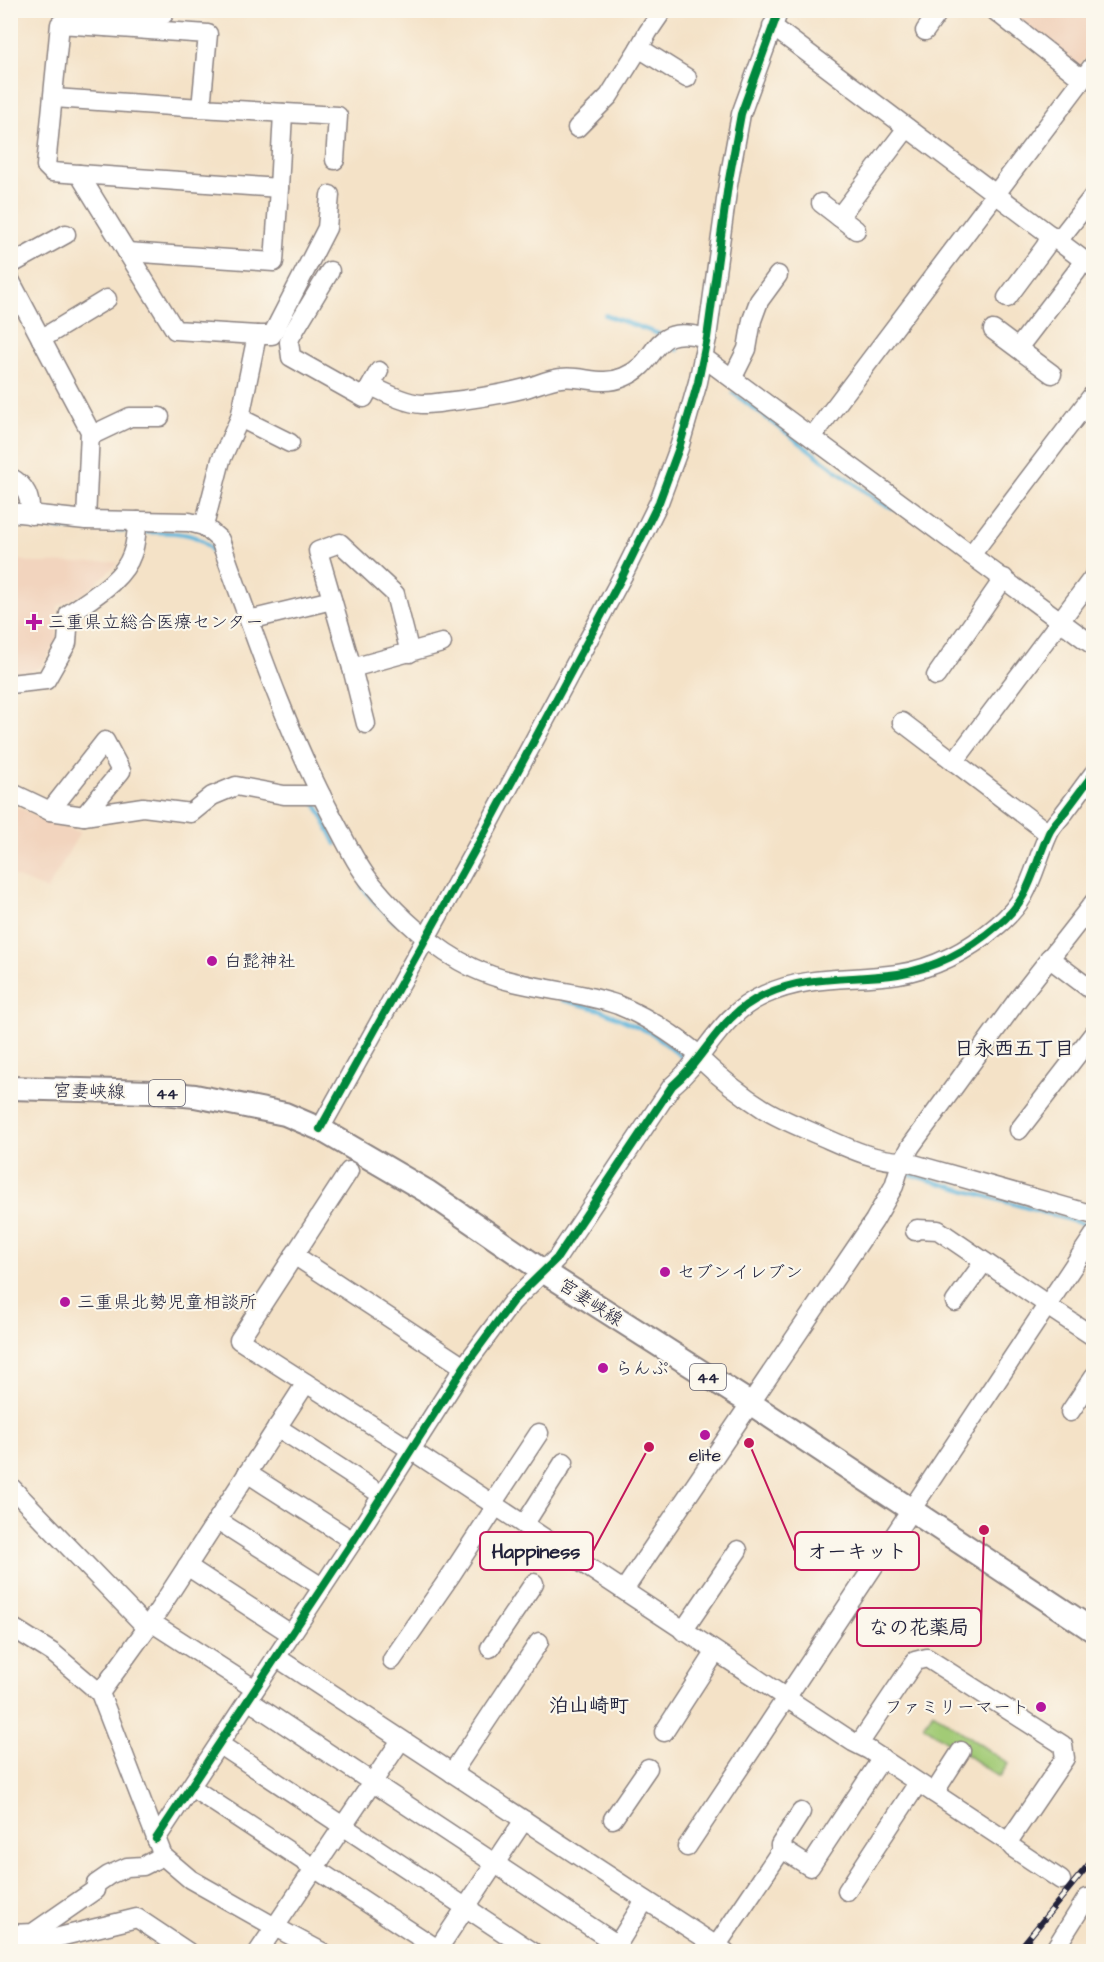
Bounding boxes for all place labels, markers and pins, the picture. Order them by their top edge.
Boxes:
place label: 三重県立総合医療センター [48,610,263,635]
marker: 三重県立総合医療センター [25,613,43,631]
place label: 白髭神社 [224,949,296,974]
marker: 白髭神社 [205,954,219,968]
place label: セブンイレブン [677,1260,803,1285]
marker: セブンイレブン [658,1265,672,1279]
place label: 三重県北勢児童相談所 [77,1290,257,1315]
marker: 三重県北勢児童相談所 [58,1295,72,1309]
place label: らんぷ [615,1356,669,1381]
marker: らんぷ [596,1361,610,1375]
marker: elite [698,1428,712,1442]
place label: elite [689,1443,721,1468]
callout: Happiness [480,1532,593,1570]
callout: オーキット [795,1532,919,1570]
callout: なの花薬局 [857,1608,981,1646]
place label: ファミリーマート [885,1695,1029,1720]
marker: ファミリーマート [1034,1700,1048,1714]

